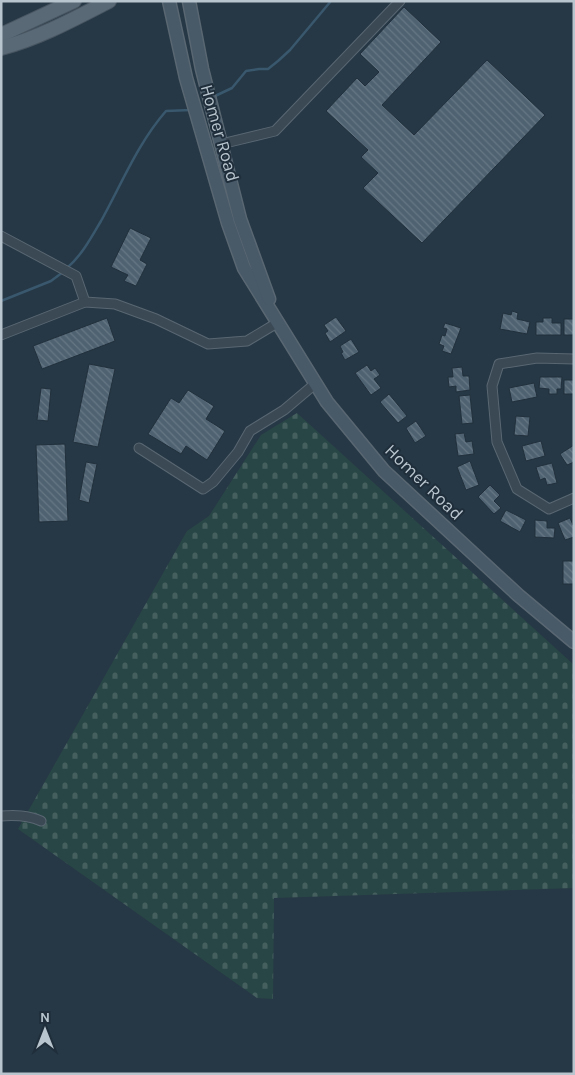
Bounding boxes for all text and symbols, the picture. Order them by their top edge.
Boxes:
street label: Homer Road [196,82,244,184]
street label: Homer Road [380,439,468,525]
north arrow [20,1005,70,1055]
text: N [40,1009,50,1026]

